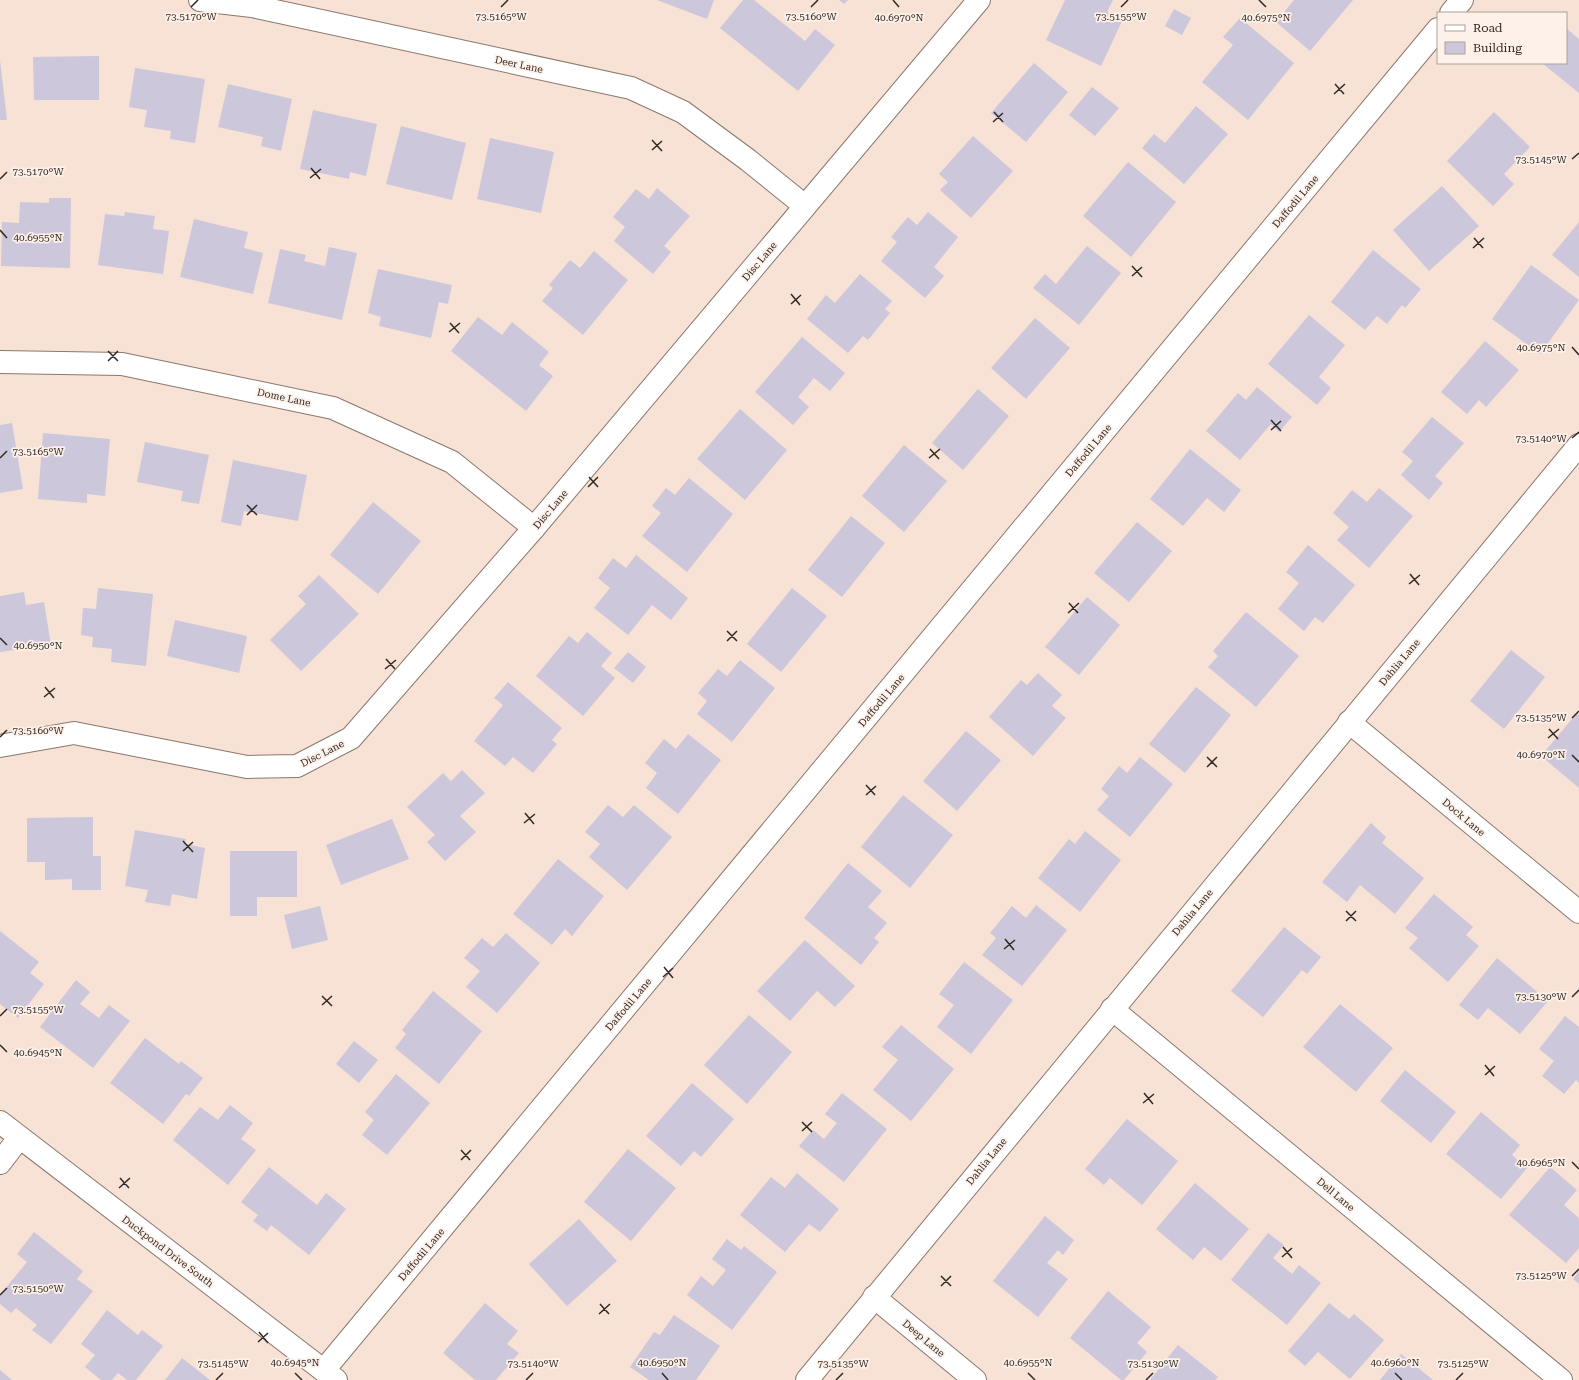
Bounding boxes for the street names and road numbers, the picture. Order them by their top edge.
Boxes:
street label: Deer Lane [494,54,545,75]
street label: Daffodil Lane [1270,172,1321,230]
street label: Disc Lane [740,239,779,283]
street label: Dome Lane [256,386,312,409]
street label: Daffodil Lane [1063,421,1114,479]
street label: Disc Lane [531,487,570,531]
street label: Dahlia Lane [1377,636,1422,688]
street label: Daffodil Lane [856,671,907,729]
street label: Disc Lane [299,738,346,769]
street label: Dock Lane [1440,796,1488,839]
street label: Dahlia Lane [1170,886,1215,938]
street label: Daffodil Lane [603,975,654,1033]
street label: Dahlia Lane [964,1135,1009,1187]
street label: Dell Lane [1315,1176,1357,1214]
street label: Duckpond Drive South [120,1213,216,1290]
street label: Daffodil Lane [396,1225,447,1283]
street label: Deep Lane [900,1318,947,1359]

